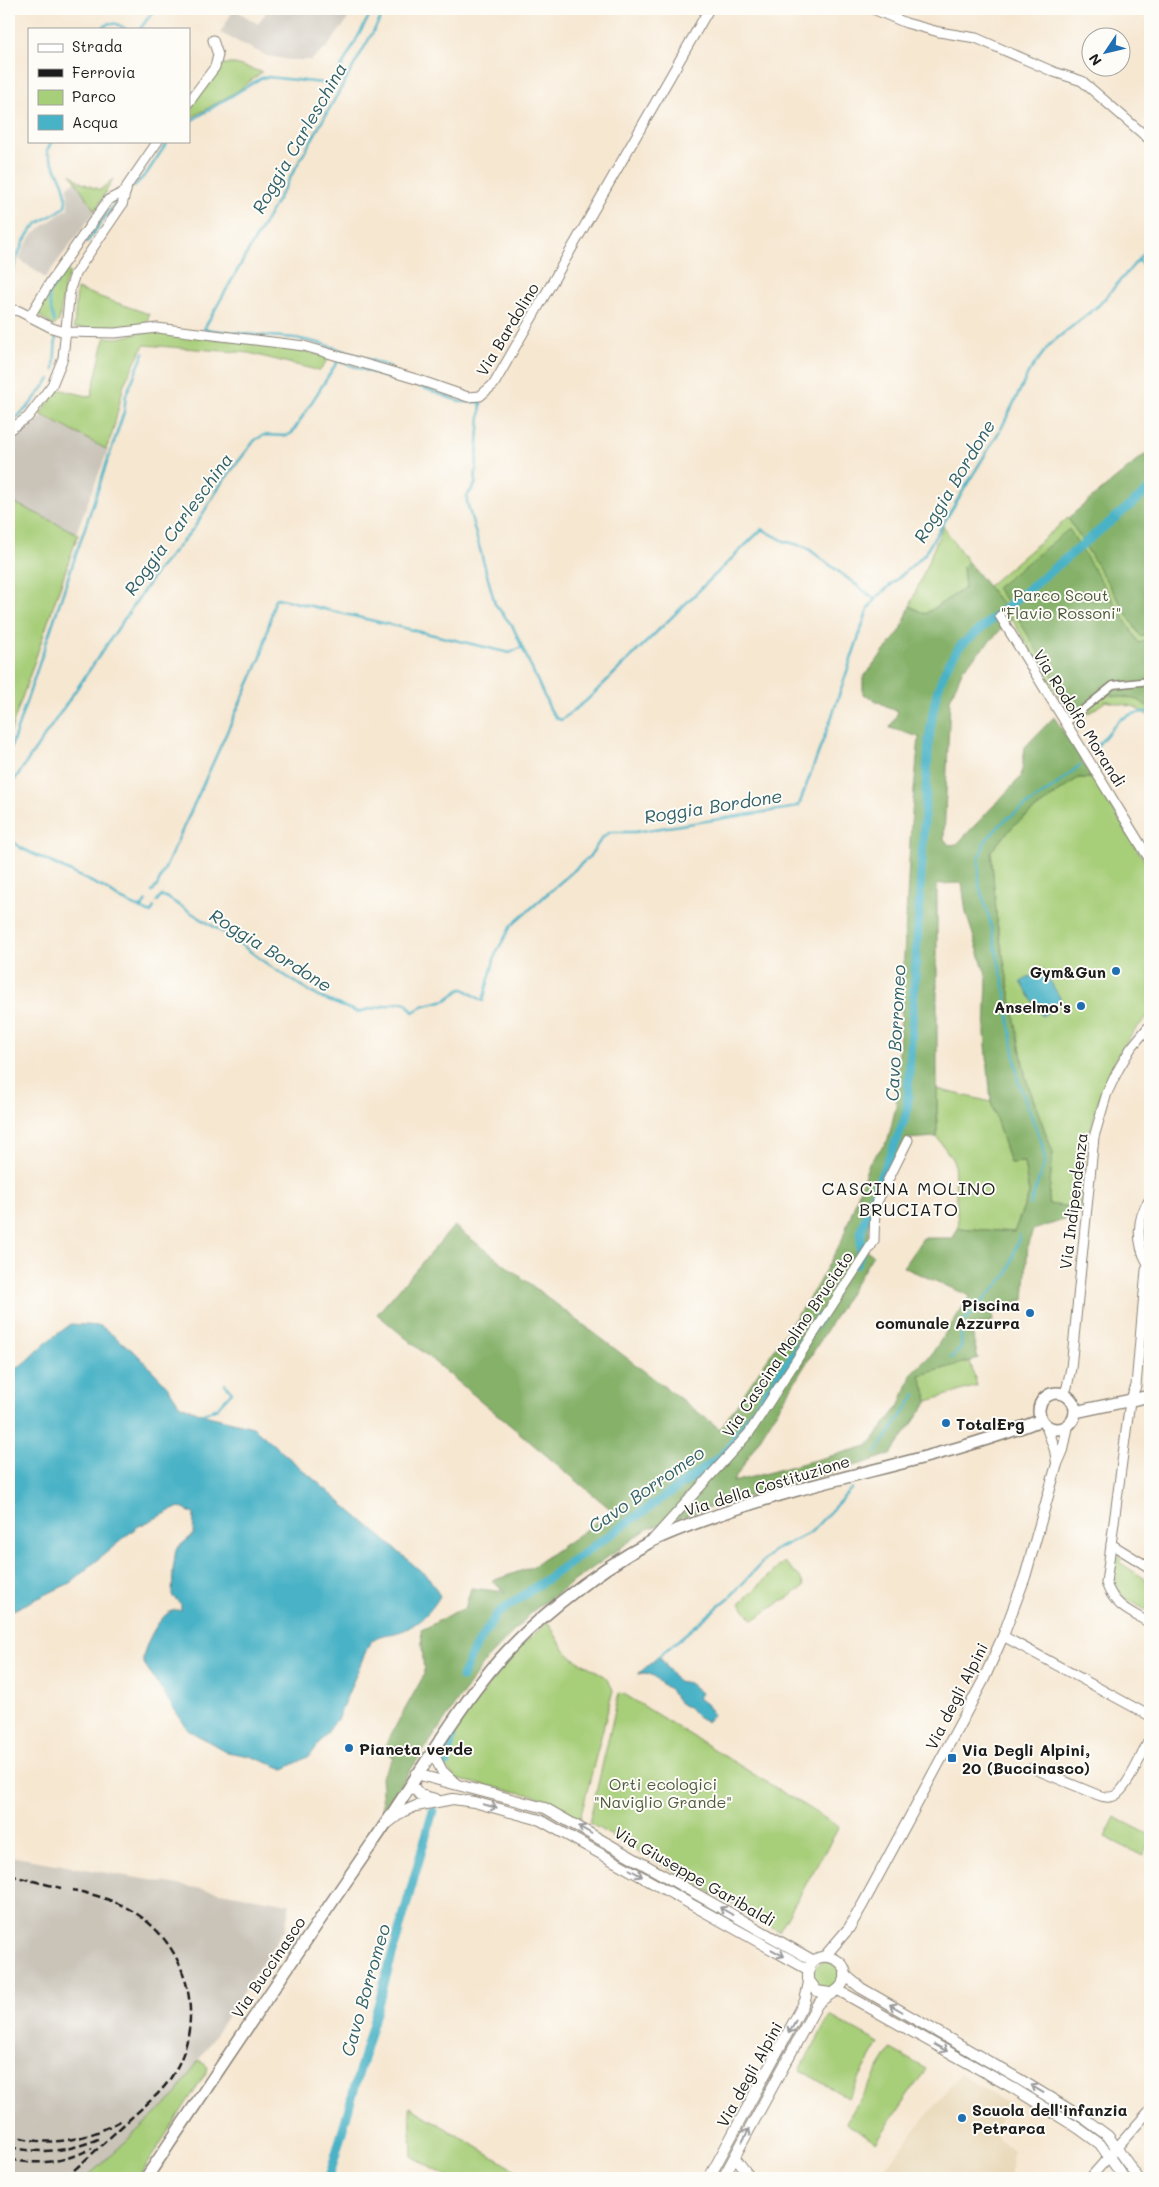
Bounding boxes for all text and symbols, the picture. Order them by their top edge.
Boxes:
legend [28,28,190,142]
north arrow [1082,28,1132,78]
text: Strada [72,36,123,56]
text: N [1084,50,1106,70]
water label: Roggia Carleschina [246,58,352,218]
text: Ferrovia [72,62,136,82]
text: Parco [72,86,116,106]
text: Acqua [72,112,118,132]
street label: Via Bardolino [471,279,543,379]
water label: Roggia Bordone [908,415,1000,547]
water label: Roggia Carleschina [118,448,238,600]
park label: Parco Scout "Flavio Rossoni" [1001,584,1121,623]
street label: Via Rodolfo Morandi [1029,645,1131,791]
water label: Roggia Bordone [642,783,784,829]
water label: Roggia Bordone [205,903,337,997]
place label: Gym&Gun [1030,961,1106,982]
water label: Cavo Borromeo [879,964,911,1102]
marker: Gym&Gun [1110,965,1122,977]
place label: Anselmo's [994,996,1071,1017]
marker: Anselmo's [1075,1000,1087,1012]
street label: Via Indipendenza [1054,1131,1092,1271]
district label: CASCINA MOLINO BRUCIATO [821,1176,997,1221]
street label: Via Cascina Molino Bruciato [717,1247,857,1441]
place label: Piscina comunale Azzurra [875,1294,1020,1333]
marker: Piscina comunale Azzurra [1024,1307,1036,1319]
place label: TotalErg [956,1413,1025,1434]
marker: TotalErg [940,1417,952,1429]
water label: Cavo Borromeo [583,1440,709,1538]
street label: Via della Costituzione [682,1450,852,1520]
street label: Via degli Alpini [920,1639,992,1753]
place label: Pianeta verde [359,1738,473,1759]
place label: Via Degli Alpini, 20 (Buccinasco) [962,1739,1090,1778]
marker: Pianeta verde [343,1742,355,1754]
marker: Via Degli Alpini, 20 (Buccinasco) [946,1752,958,1764]
park label: Orti ecologici "Naviglio Grande" [594,1773,732,1812]
one-way arrow [481,1802,497,1811]
street label: Via Giuseppe Garibaldi [611,1821,779,1931]
one-way arrow [578,1825,593,1835]
one-way arrow [629,1868,644,1878]
one-way arrow [719,1906,734,1915]
street label: Via Buccinasco [226,1912,310,2022]
water label: Cavo Borromeo [335,1921,395,2059]
one-way arrow [770,1948,785,1958]
one-way arrow [889,2002,904,2012]
street label: Via degli Alpini [711,2018,787,2130]
one-way arrow [787,2019,797,2034]
one-way arrow [933,2044,948,2053]
one-way arrow [1030,2083,1044,2093]
place label: Scuola dell'infanzia Petrarca [972,2099,1128,2138]
marker: Scuola dell'infanzia Petrarca [956,2112,968,2124]
one-way arrow [742,2129,752,2143]

